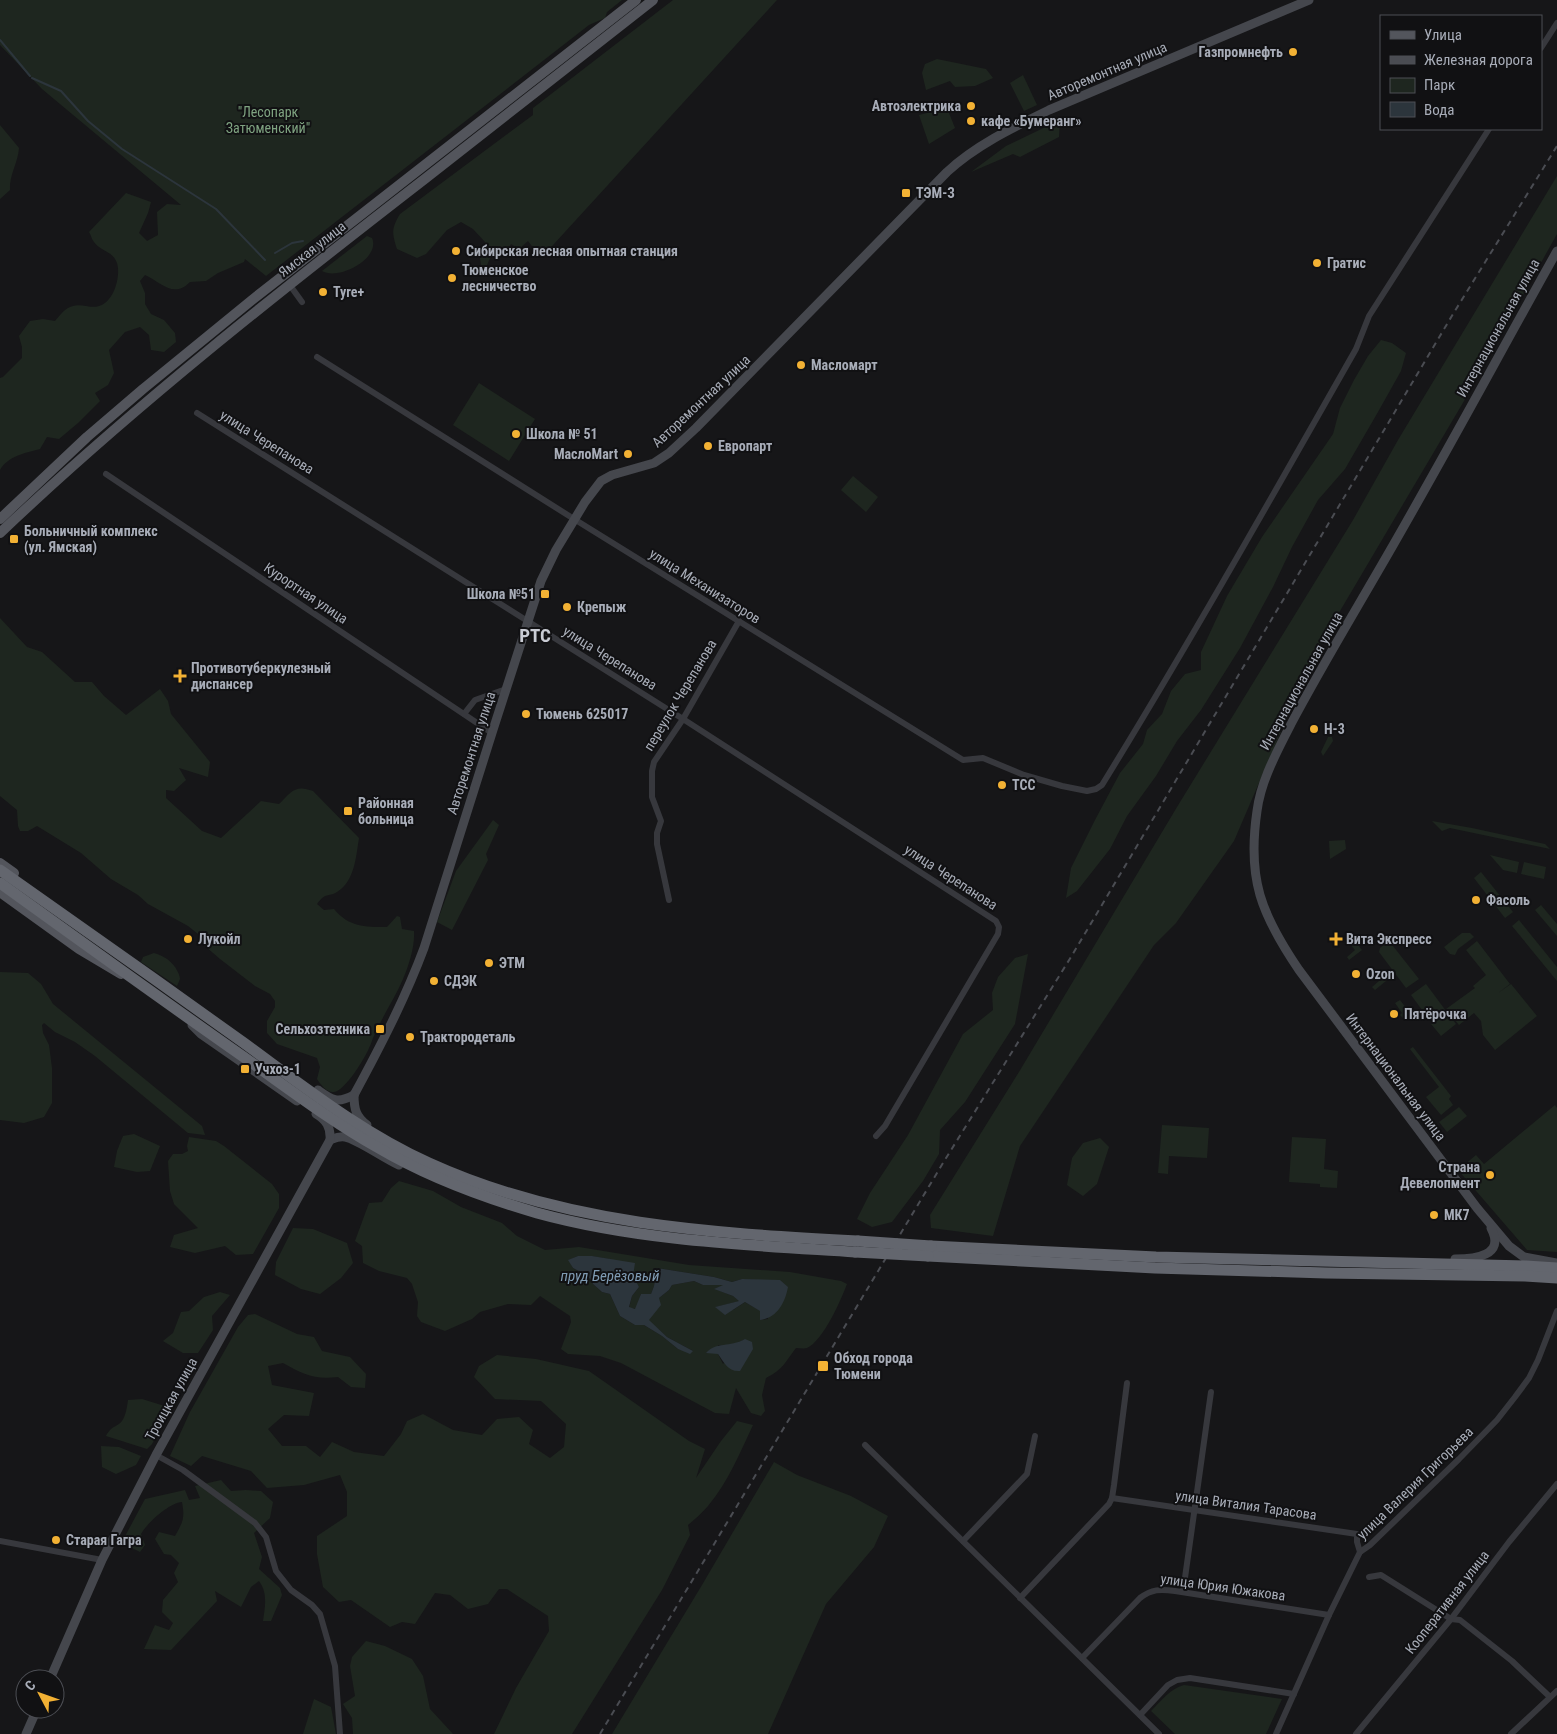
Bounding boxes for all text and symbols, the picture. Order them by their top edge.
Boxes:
legend [1380,15,1542,130]
text: Улица [1424,26,1462,44]
street label: Авторемонтная улица [1045,39,1169,103]
place label: Газпромнефть [1199,44,1283,60]
marker: Газпромнефть [1287,46,1299,58]
text: Железная дорога [1424,51,1533,69]
text: Парк [1424,76,1455,94]
place label: Автоэлектрика [872,98,961,114]
marker: Автоэлектрика [965,100,977,112]
text: Вода [1424,101,1454,119]
park label: "Лесопарк Затюменский" [226,104,310,136]
place label: кафе «Бумеранг» [981,113,1082,129]
marker: кафе «Бумеранг» [965,115,977,127]
place label: ТЭМ-З [916,185,955,201]
marker: ТЭМ-З [900,187,912,199]
street label: Ямская улица [275,218,349,280]
place label: Сибирская лесная опытная станция [466,243,678,259]
marker: Сибирская лесная опытная станция [450,245,462,257]
place label: Гратис [1327,255,1366,271]
street label: Интернациональная улица [1453,256,1543,400]
marker: Гратис [1311,257,1323,269]
place label: Тюменское лесничество [462,262,536,294]
marker: Тюменское лесничество [446,272,458,284]
place label: Tyre+ [333,284,364,300]
marker: Tyre+ [317,286,329,298]
street label: Авторемонтная улица [649,351,753,451]
place label: Масломарт [811,357,878,373]
marker: Масломарт [795,359,807,371]
street label: улица Черепанова [217,407,317,477]
place label: Школа № 51 [526,426,598,442]
marker: Школа № 51 [510,428,522,440]
place label: Европарт [718,438,773,454]
marker: Европарт [702,440,714,452]
place label: МаслоMart [554,446,618,462]
marker: МаслоMart [622,448,634,460]
place label: Больничный комплекс (ул. Ямская) [24,523,158,556]
marker: Больничный комплекс (ул. Ямская) [8,533,20,545]
street label: улица Механизаторов [647,545,763,627]
street label: Курортная улица [261,559,351,627]
place label: Школа №51 [467,586,535,602]
marker: Школа №51 [539,588,551,600]
place label: Крепыж [577,599,627,615]
marker: Крепыж [561,601,573,613]
street label: Интернациональная улица [1256,609,1346,753]
street label: улица Черепанова [560,623,660,693]
district label: РТС [519,624,551,647]
street label: переулок Черепанова [640,636,720,754]
place label: Противотуберкулезный диспансер [191,660,331,692]
marker: Противотуберкулезный диспансер [173,669,187,683]
street label: Авторемонтная улица [444,690,498,816]
place label: Тюмень 625017 [536,706,628,722]
marker: Тюмень 625017 [520,708,532,720]
place label: Н-3 [1324,721,1345,737]
marker: Н-3 [1308,723,1320,735]
place label: ТСС [1012,777,1035,793]
marker: ТСС [996,779,1008,791]
place label: Районная больница [358,795,414,827]
marker: Районная больница [342,805,354,817]
street label: улица Черепанова [902,841,1000,913]
place label: Фасоль [1486,892,1530,908]
marker: Фасоль [1470,894,1482,906]
place label: Лукойл [198,931,240,947]
place label: Вита Экспресс [1346,931,1432,947]
marker: Лукойл [182,933,194,945]
marker: Вита Экспресс [1330,933,1342,945]
place label: ЭТМ [499,955,525,971]
marker: ЭТМ [483,957,495,969]
place label: Ozon [1366,966,1395,982]
marker: Ozon [1350,968,1362,980]
place label: СДЭК [444,973,477,989]
marker: СДЭК [428,975,440,987]
place label: Пятёрочка [1404,1006,1467,1022]
marker: Пятёрочка [1388,1008,1400,1020]
street label: Интернациональная улица [1343,1010,1449,1144]
place label: Сельхозтехника [276,1021,370,1037]
marker: Сельхозтехника [374,1023,386,1035]
place label: Трактородеталь [420,1029,515,1045]
marker: Трактородеталь [404,1031,416,1043]
place label: Учхоз-1 [255,1061,301,1077]
marker: Учхоз-1 [239,1063,251,1075]
place label: Страна Девелопмент [1400,1159,1481,1191]
marker: Страна Девелопмент [1484,1169,1496,1181]
place label: МК7 [1444,1207,1470,1223]
marker: МК7 [1428,1209,1440,1221]
water label: пруд Берёзовый [561,1267,659,1285]
place label: Обход города Тюмени [834,1350,913,1382]
street label: Троицкая улица [142,1355,200,1443]
marker: Обход города Тюмени [816,1359,830,1373]
street label: улица Валерия Григорьева [1354,1424,1476,1542]
street label: улица Виталия Тарасова [1174,1487,1318,1523]
place label: Старая Гагра [66,1532,142,1548]
marker: Старая Гагра [50,1534,62,1546]
street label: Кооперативная улица [1402,1547,1492,1657]
street label: улица Юрия Южакова [1160,1570,1286,1604]
north arrow [15,1669,65,1719]
text: С [22,1677,39,1694]

